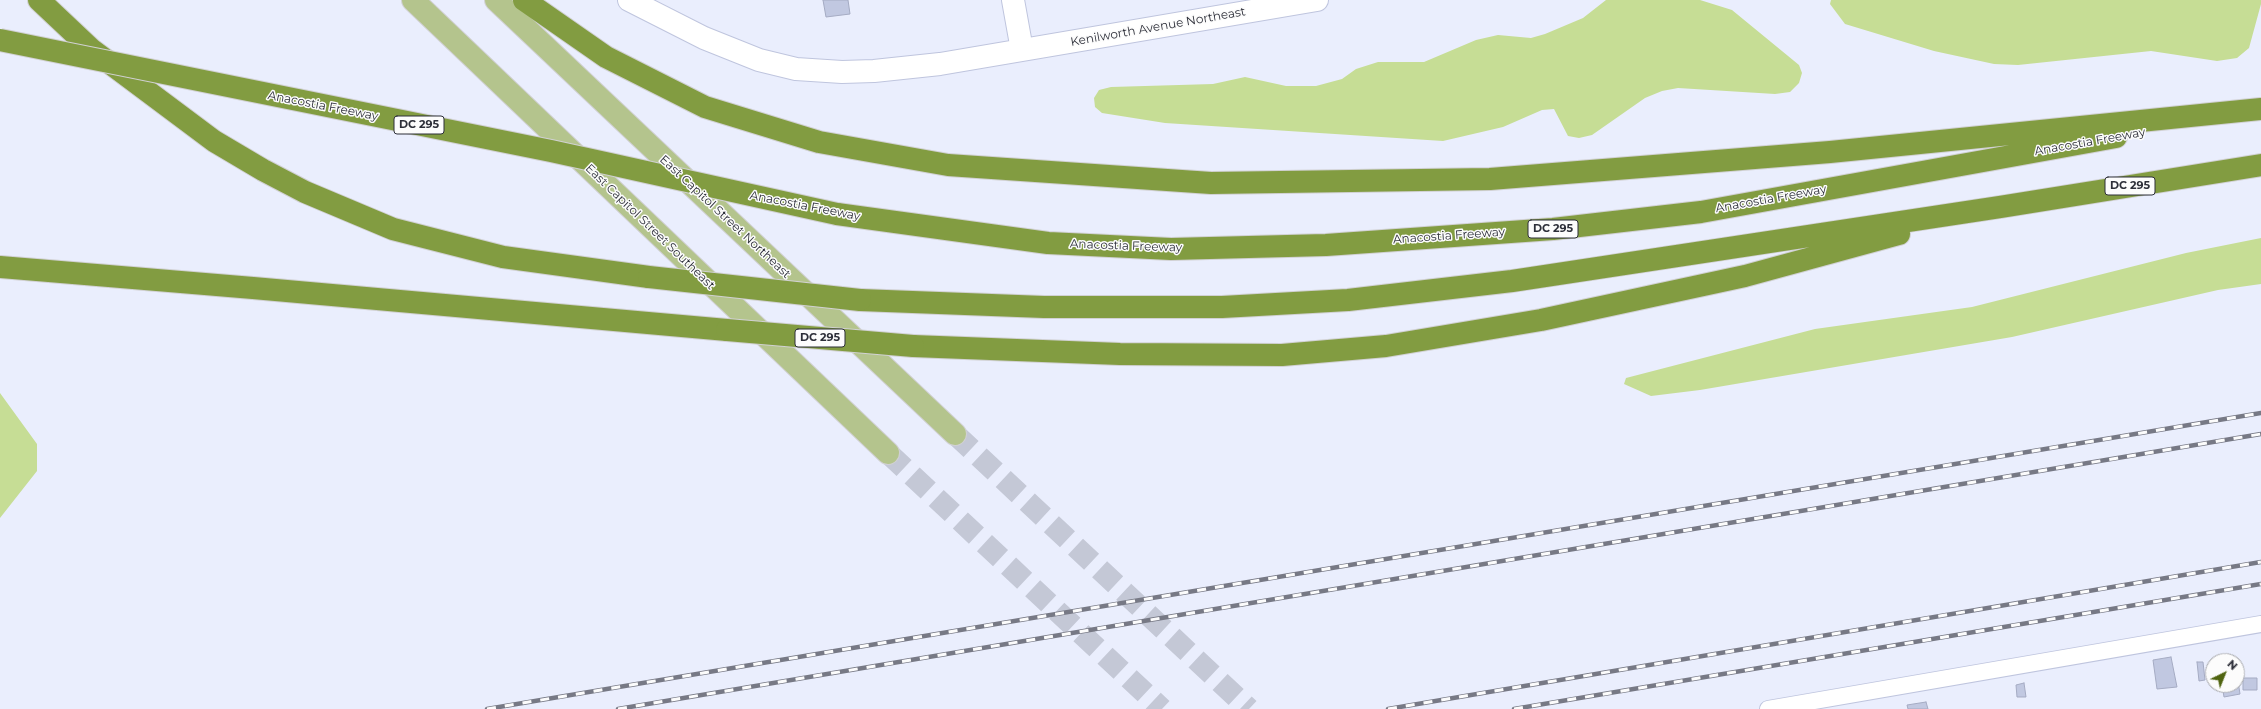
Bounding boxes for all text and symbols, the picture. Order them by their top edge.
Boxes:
street label: Kenilworth Avenue Northeast [1069,4,1247,50]
street label: Anacostia Freeway [266,88,380,124]
road number: DC 295 [394,116,444,134]
street label: Anacostia Freeway [2033,125,2147,159]
street label: East Capitol Street Northeast [657,152,793,282]
street label: East Capitol Street Southeast [582,161,718,293]
road number: DC 295 [2105,177,2155,195]
street label: Anacostia Freeway [1714,182,1828,216]
street label: Anacostia Freeway [748,188,862,224]
road number: DC 295 [1528,220,1578,238]
street label: Anacostia Freeway [1392,225,1506,247]
street label: Anacostia Freeway [1070,237,1182,255]
road number: DC 295 [795,329,845,347]
north arrow [2205,653,2245,693]
text: N [2224,657,2241,673]

